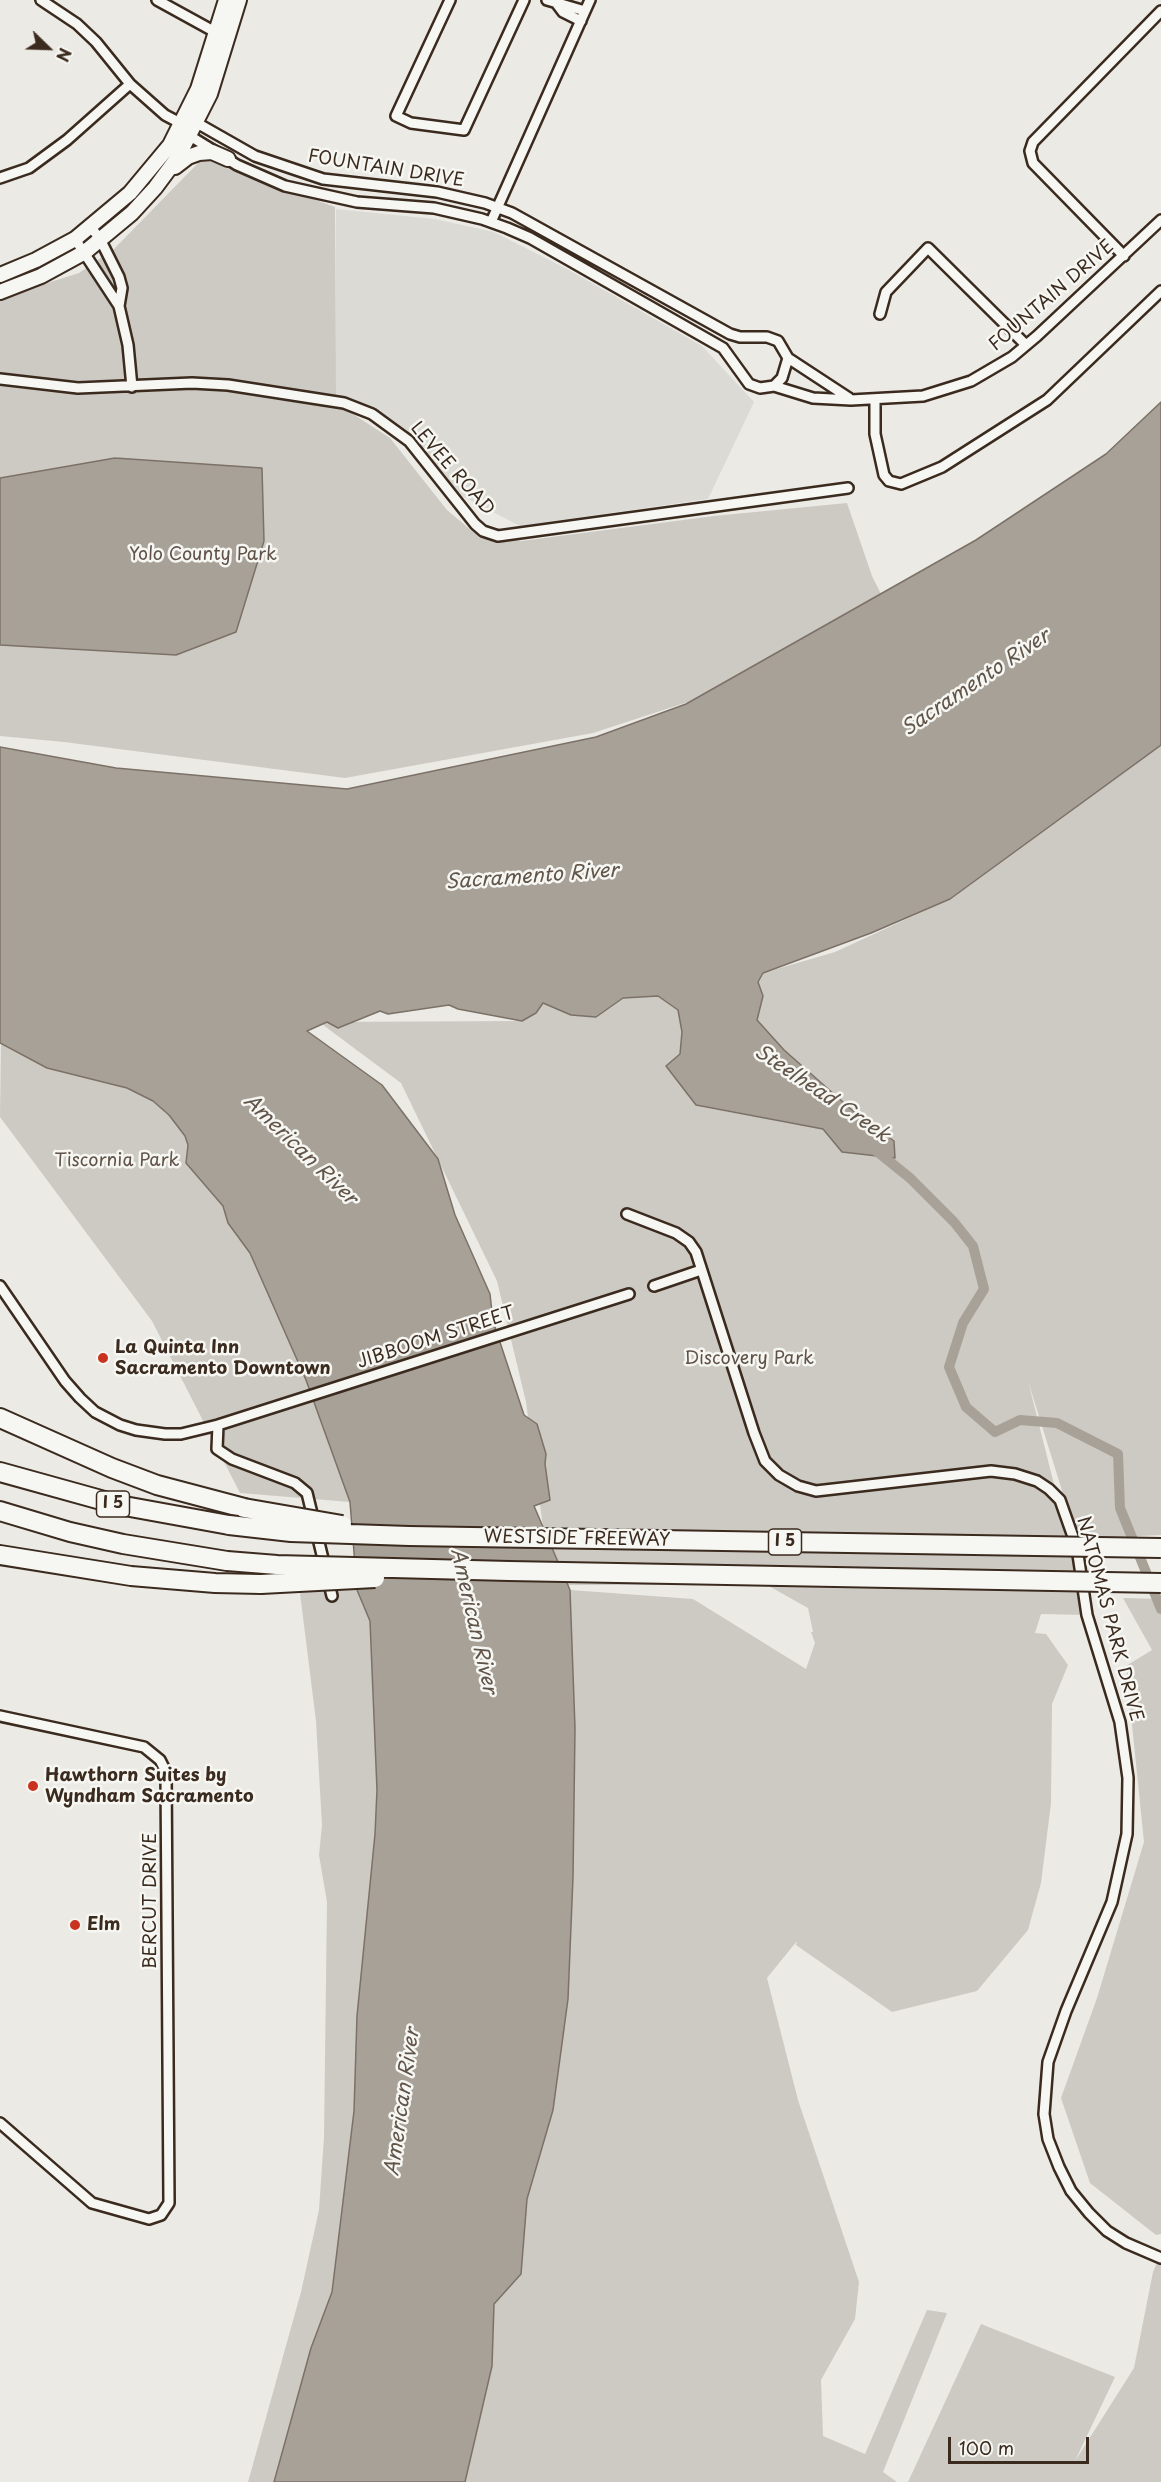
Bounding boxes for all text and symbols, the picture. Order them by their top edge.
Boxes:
north arrow [18,18,78,78]
text: N [51,45,78,66]
street label: FOUNTAIN DRIVE [306,146,466,192]
street label: FOUNTAIN DRIVE [985,236,1119,356]
street label: LEVEE ROAD [405,418,499,520]
park label: Yolo County Park [129,544,277,566]
water label: Sacramento River [898,625,1054,741]
water label: Sacramento River [445,859,619,895]
water label: Steelhead Creek [750,1040,894,1148]
water label: American River [238,1090,362,1210]
park label: Tiscornia Park [55,1150,179,1172]
street label: JIBBOOM STREET [355,1302,517,1374]
place label: La Quinta Inn Sacramento Downtown [115,1337,331,1380]
park label: Discovery Park [684,1348,814,1370]
marker: La Quinta Inn Sacramento Downtown [96,1351,110,1365]
road number: I 5 [96,1491,130,1517]
street label: NATOMAS PARK DRIVE [1071,1514,1147,1724]
street label: WESTSIDE FREEWAY [483,1527,671,1551]
road number: I 5 [768,1529,802,1555]
water label: American River [445,1546,501,1696]
place label: Hawthorn Suites by Wyndham Sacramento [45,1765,254,1808]
marker: Hawthorn Suites by Wyndham Sacramento [26,1779,40,1793]
street label: BERCUT DRIVE [140,1833,162,1969]
place label: Elm [87,1914,120,1936]
marker: Elm [68,1918,82,1932]
water label: American River [381,2027,425,2177]
scale bar [951,2425,1092,2463]
text: 100 m [959,2434,1014,2461]

